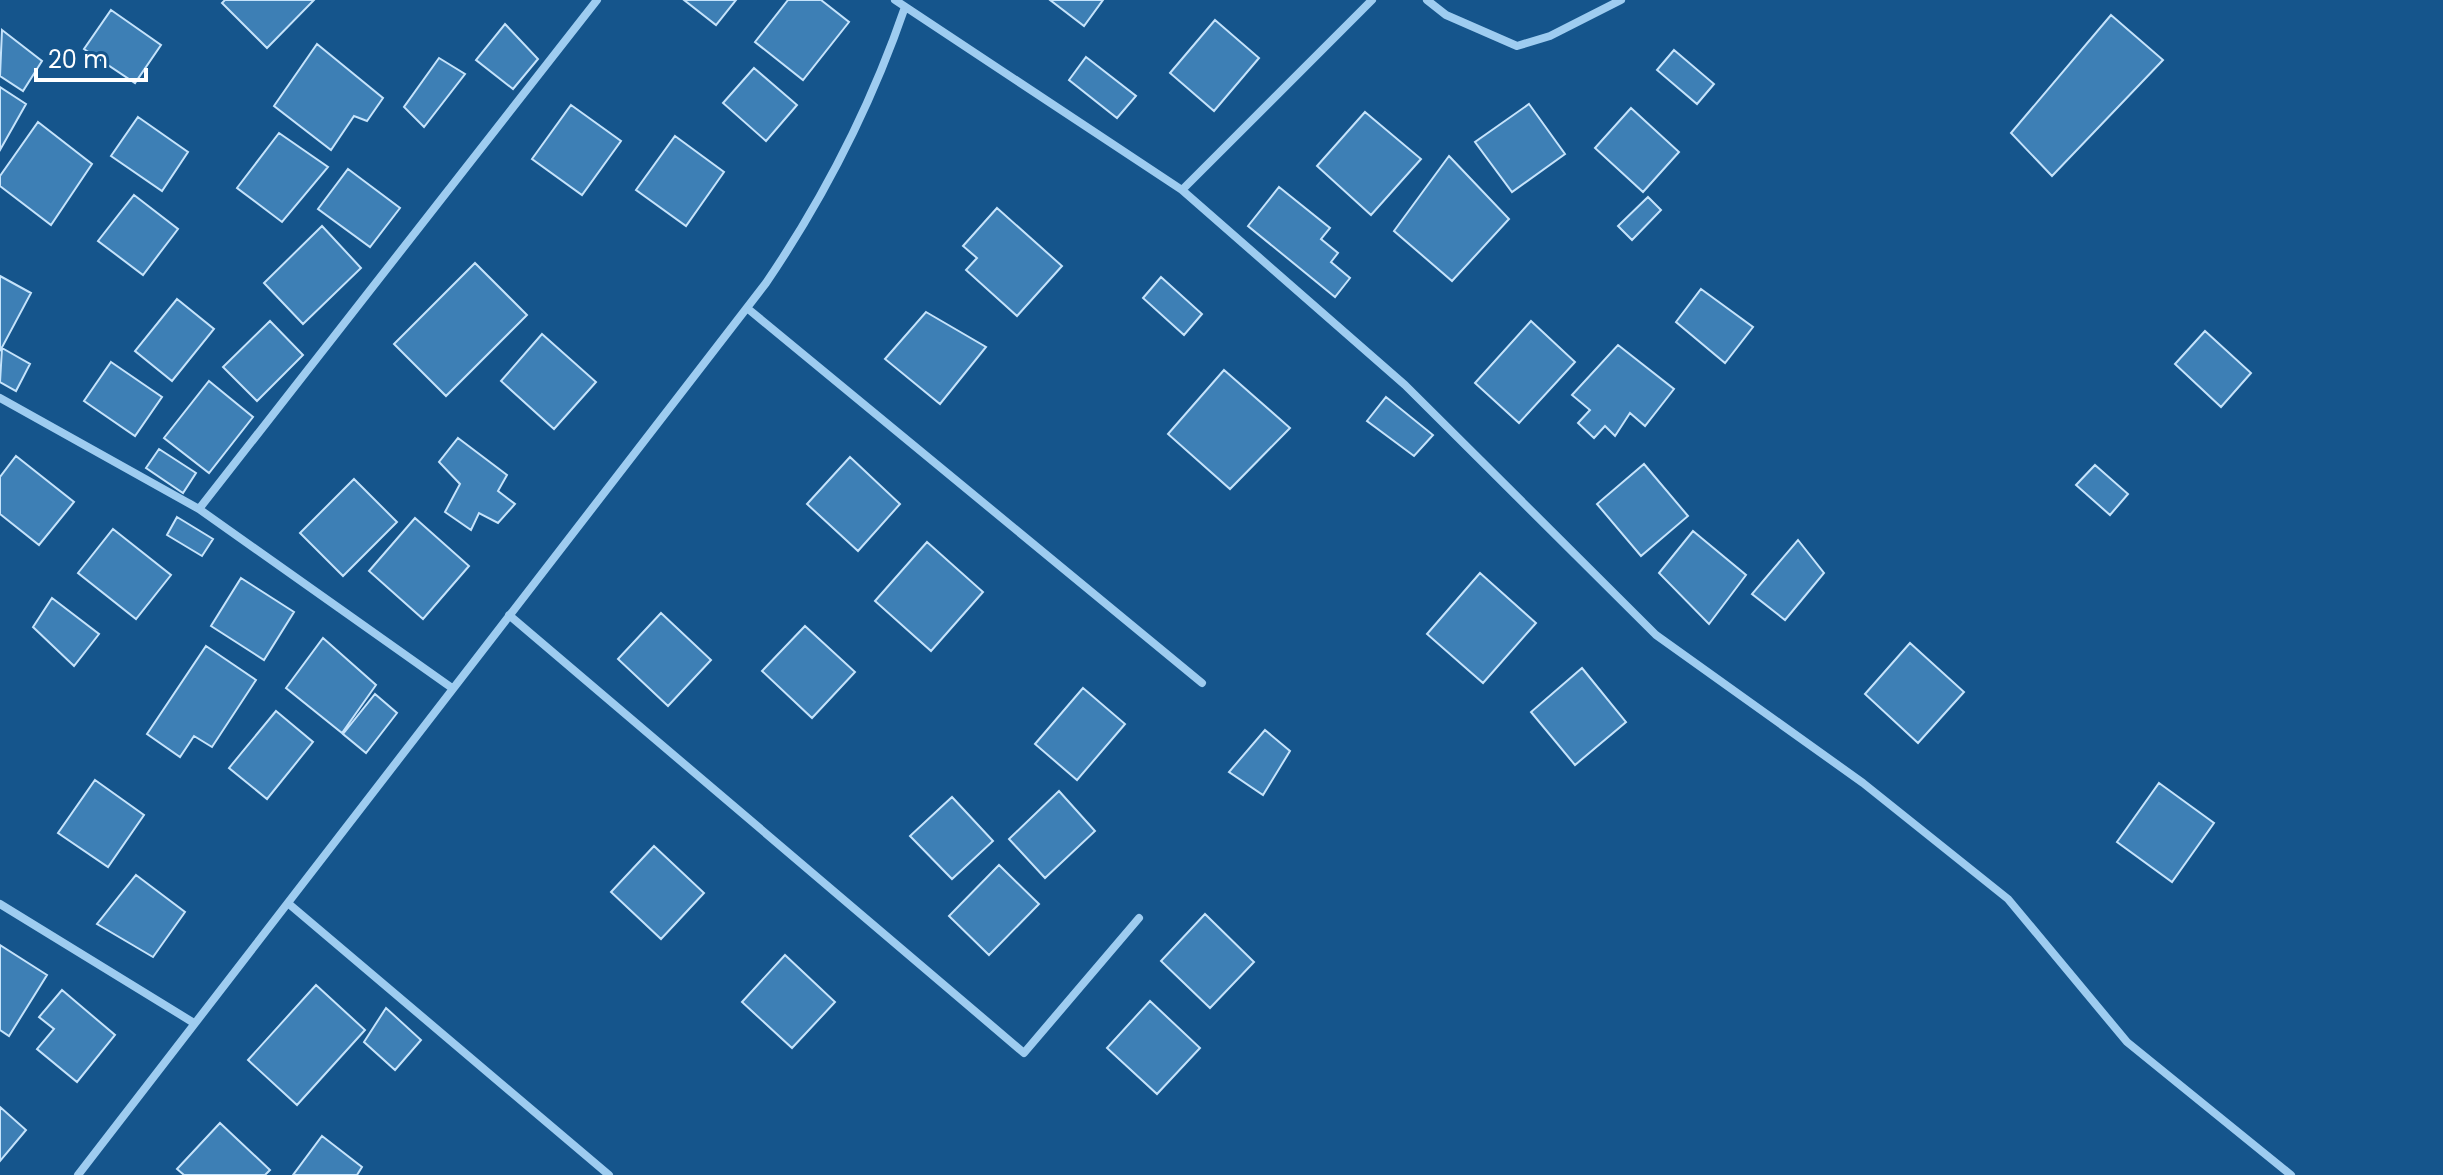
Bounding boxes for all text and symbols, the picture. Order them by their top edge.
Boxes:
scale bar [36,32,146,82]
text: 20 m [48,43,108,76]

